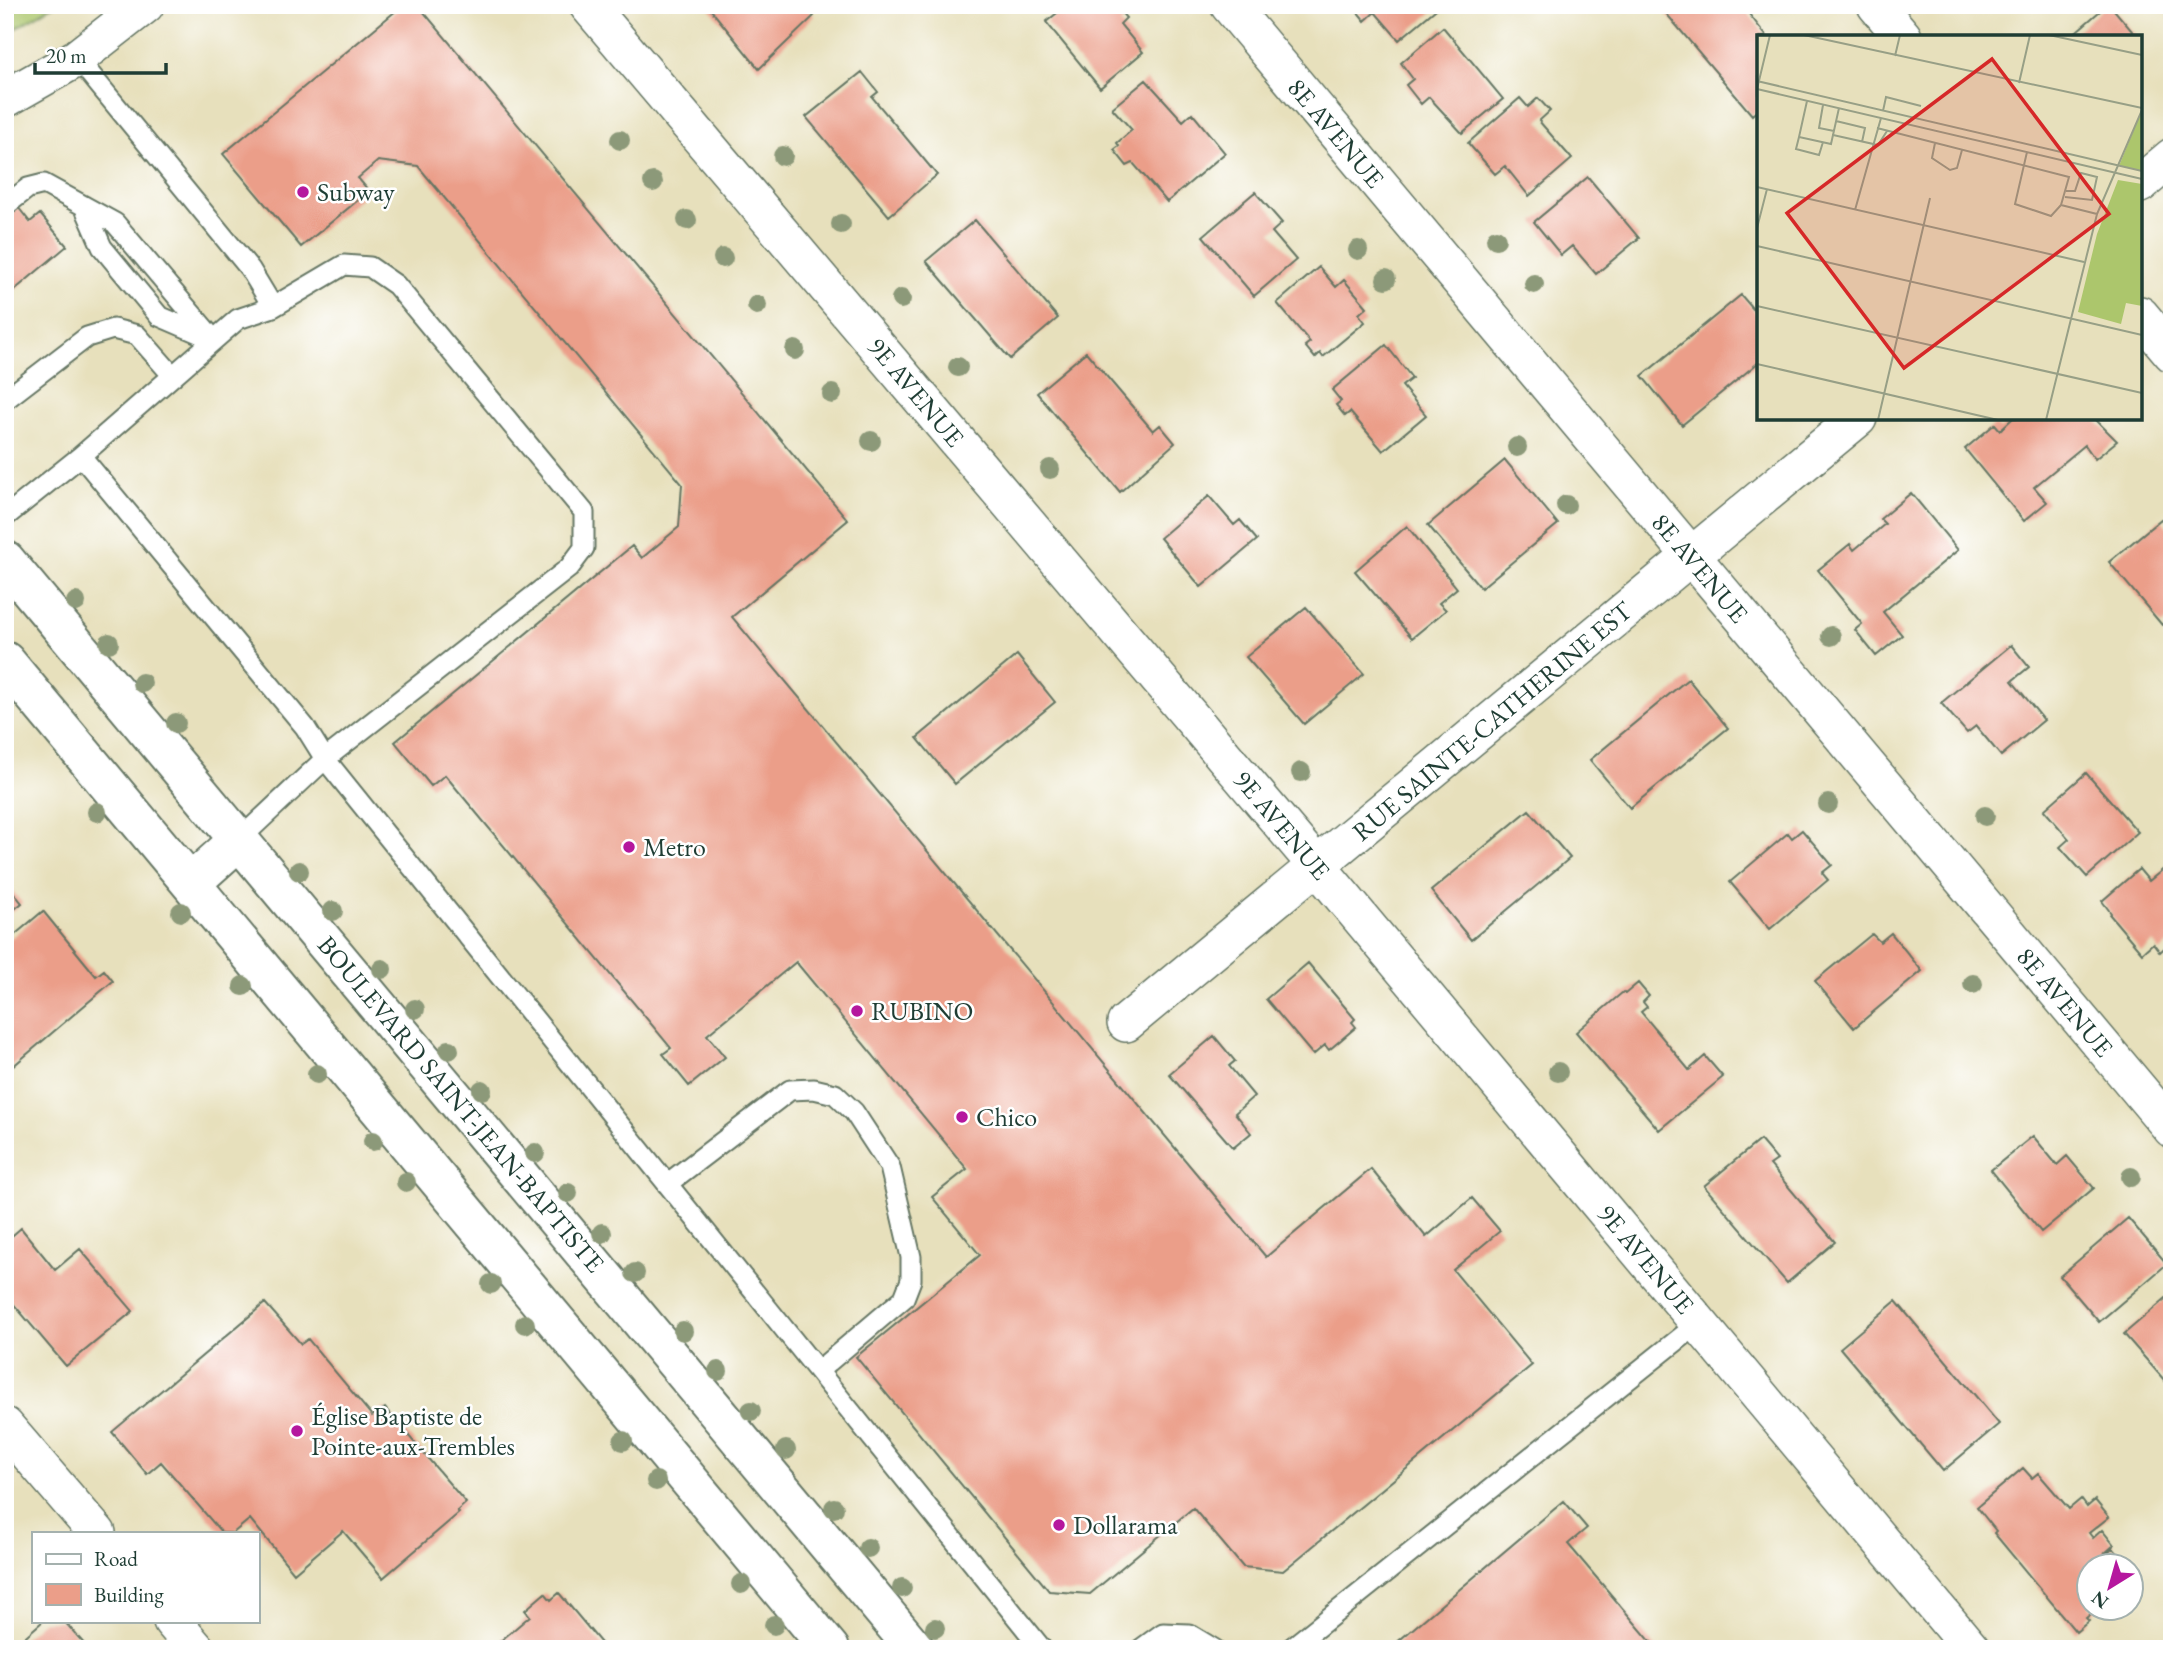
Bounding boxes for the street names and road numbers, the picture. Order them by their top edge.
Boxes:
street label: 8E AVENUE [1280,71,1392,195]
street label: 9E AVENUE [860,330,972,454]
street label: 8E AVENUE [1644,506,1756,630]
street label: RUE SAINTE-CATHERINE EST [1345,593,1640,848]
street label: 9E AVENUE [1226,763,1338,887]
street label: BOULEVARD SAINT-JEAN-BAPTISTE [310,929,612,1280]
street label: 8E AVENUE [2009,940,2121,1064]
street label: 9E AVENUE [1590,1197,1702,1321]

